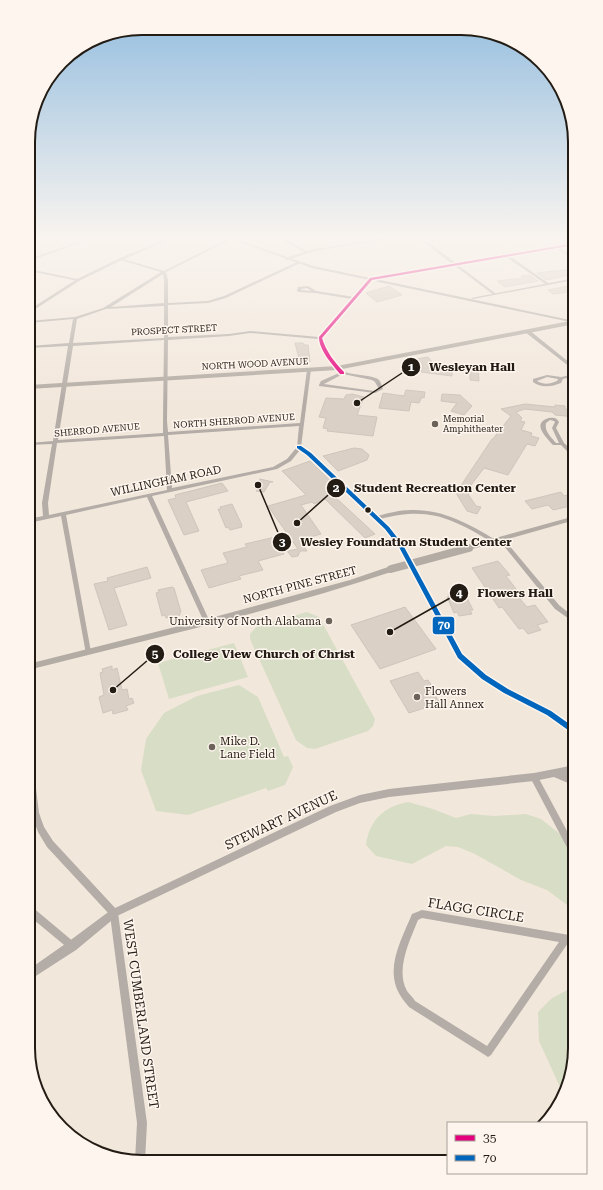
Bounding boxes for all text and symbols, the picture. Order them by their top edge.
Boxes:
street label: PROSPECT STREET [131,323,217,337]
callout: Wesleyan Hall [401,355,523,379]
street label: NORTH WOOD AVENUE [201,356,309,372]
text: 1 [408,360,415,374]
text: Wesleyan Hall [429,360,515,374]
street label: NORTH SHERROD AVENUE [173,412,295,430]
place label: Memorial Amphitheater [443,414,503,434]
marker: Memorial Amphitheater [430,419,440,429]
street label: SHERROD AVENUE [54,421,140,439]
street label: WILLINGHAM ROAD [110,463,222,499]
callout: Student Recreation Center [326,476,524,500]
text: 2 [333,481,340,495]
text: Student Recreation Center [354,481,517,495]
unlabelled marker [363,505,373,515]
callout: Wesley Foundation Student Center [272,530,520,554]
text: 3 [279,535,286,549]
text: Wesley Foundation Student Center [300,535,512,549]
street label: NORTH PINE STREET [242,564,358,606]
callout: Flowers Hall [449,581,561,605]
text: 4 [456,586,463,600]
text: Flowers Hall [477,586,553,600]
place label: University of North Alabama [169,615,321,628]
marker: University of North Alabama [324,616,334,626]
line badge: 70 [432,616,455,635]
text: 70 [438,619,450,632]
callout: College View Church of Christ [145,642,363,666]
text: 5 [152,647,159,661]
text: College View Church of Christ [173,647,355,661]
place label: Flowers Hall Annex [425,685,484,711]
marker: Flowers Hall Annex [412,692,422,702]
place label: Mike D. Lane Field [220,735,275,761]
marker: Mike D. Lane Field [207,742,217,752]
street label: STEWART AVENUE [222,787,340,853]
street label: FLAGG CIRCLE [427,895,525,925]
street label: WEST CUMBERLAND STREET [120,918,162,1110]
legend [447,1122,587,1174]
text: 35 [483,1131,497,1145]
text: 70 [483,1151,497,1165]

